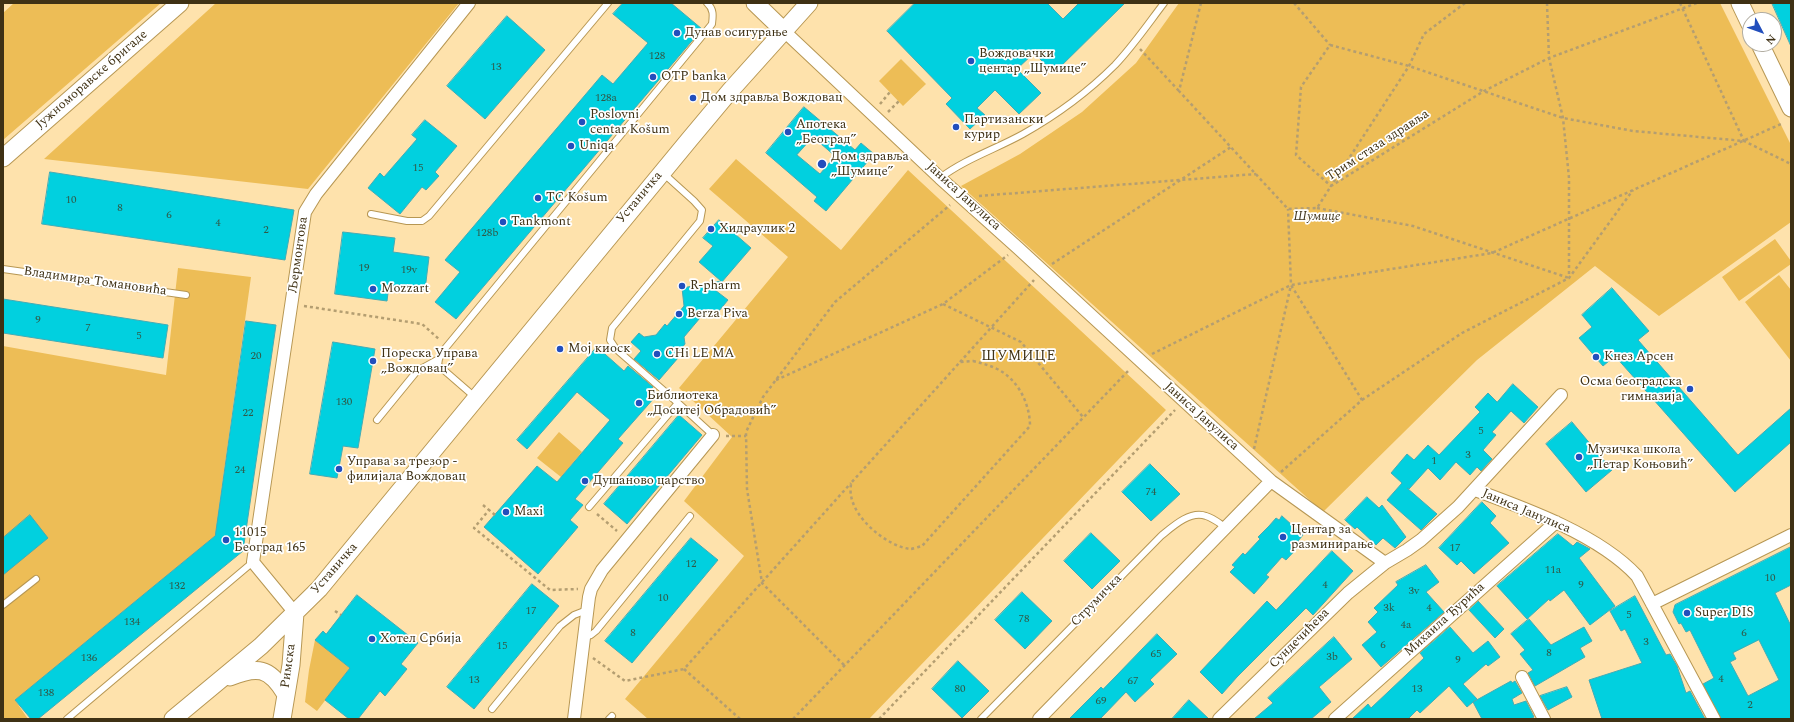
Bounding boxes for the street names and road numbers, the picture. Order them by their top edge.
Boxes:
street label: Јужноморавске бригаде [33,27,151,133]
street label: Трим стаза здравља [1324,107,1432,185]
street label: Јаниса Јанулиса [923,160,1003,234]
street label: Устаничка [614,169,666,227]
street label: Љермонтова [286,216,312,294]
street label: Владимира Томановића [23,264,167,300]
street label: Јаниса Јанулиса [1161,380,1241,454]
street label: Јаниса Јанулиса [1479,486,1573,538]
street label: Устаничка [308,540,362,598]
street label: Струмичка [1068,572,1126,630]
street label: Михаила Ђурића [1401,580,1489,660]
street label: Сундечићева [1267,606,1333,672]
street label: Римска [278,643,300,689]

